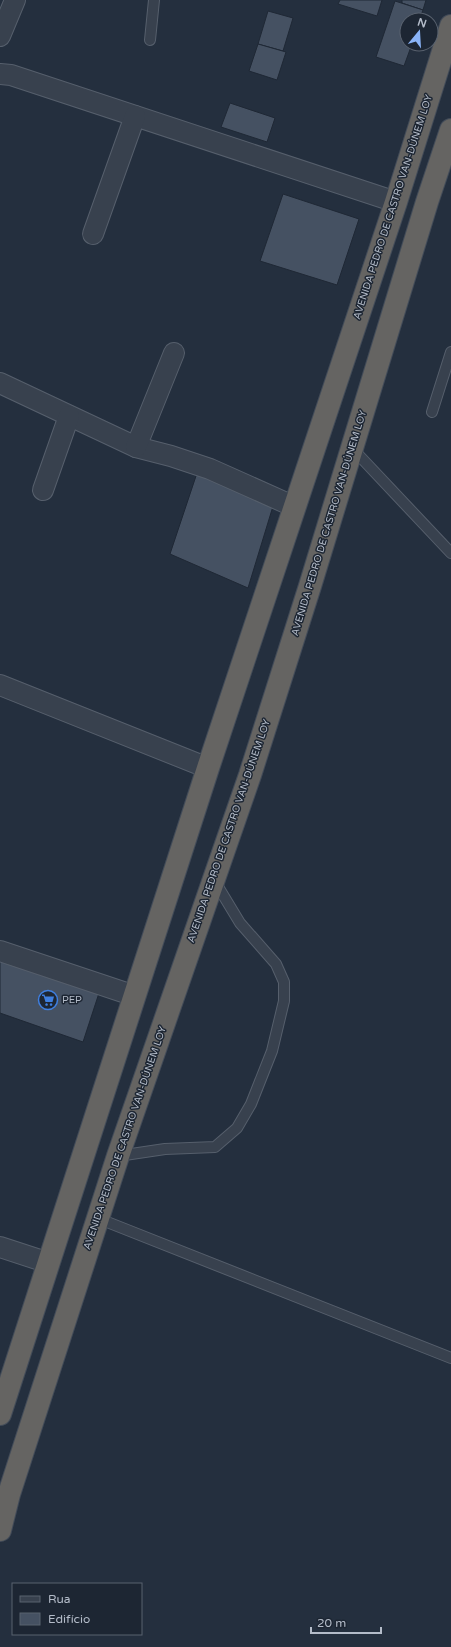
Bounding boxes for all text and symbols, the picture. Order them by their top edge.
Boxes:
north arrow [399,12,439,52]
text: N [416,15,428,31]
street label: AVENIDA PEDRO DE CASTRO VAN-DÚNEM LOY [351,93,435,321]
street label: AVENIDA PEDRO DE CASTRO VAN-DÚNEM LOY [289,408,369,637]
street label: AVENIDA PEDRO DE CASTRO VAN-DÚNEM LOY [185,717,273,944]
supermarket icon: PEP [37,989,59,1011]
place label: PEP [62,994,82,1006]
street label: AVENIDA PEDRO DE CASTRO VAN-DÚNEM LOY [81,1024,169,1251]
legend [12,1583,142,1635]
text: Rua [48,1592,71,1606]
scale bar [311,1609,381,1635]
text: Edifício [48,1612,90,1626]
text: 20 m [317,1616,346,1630]

